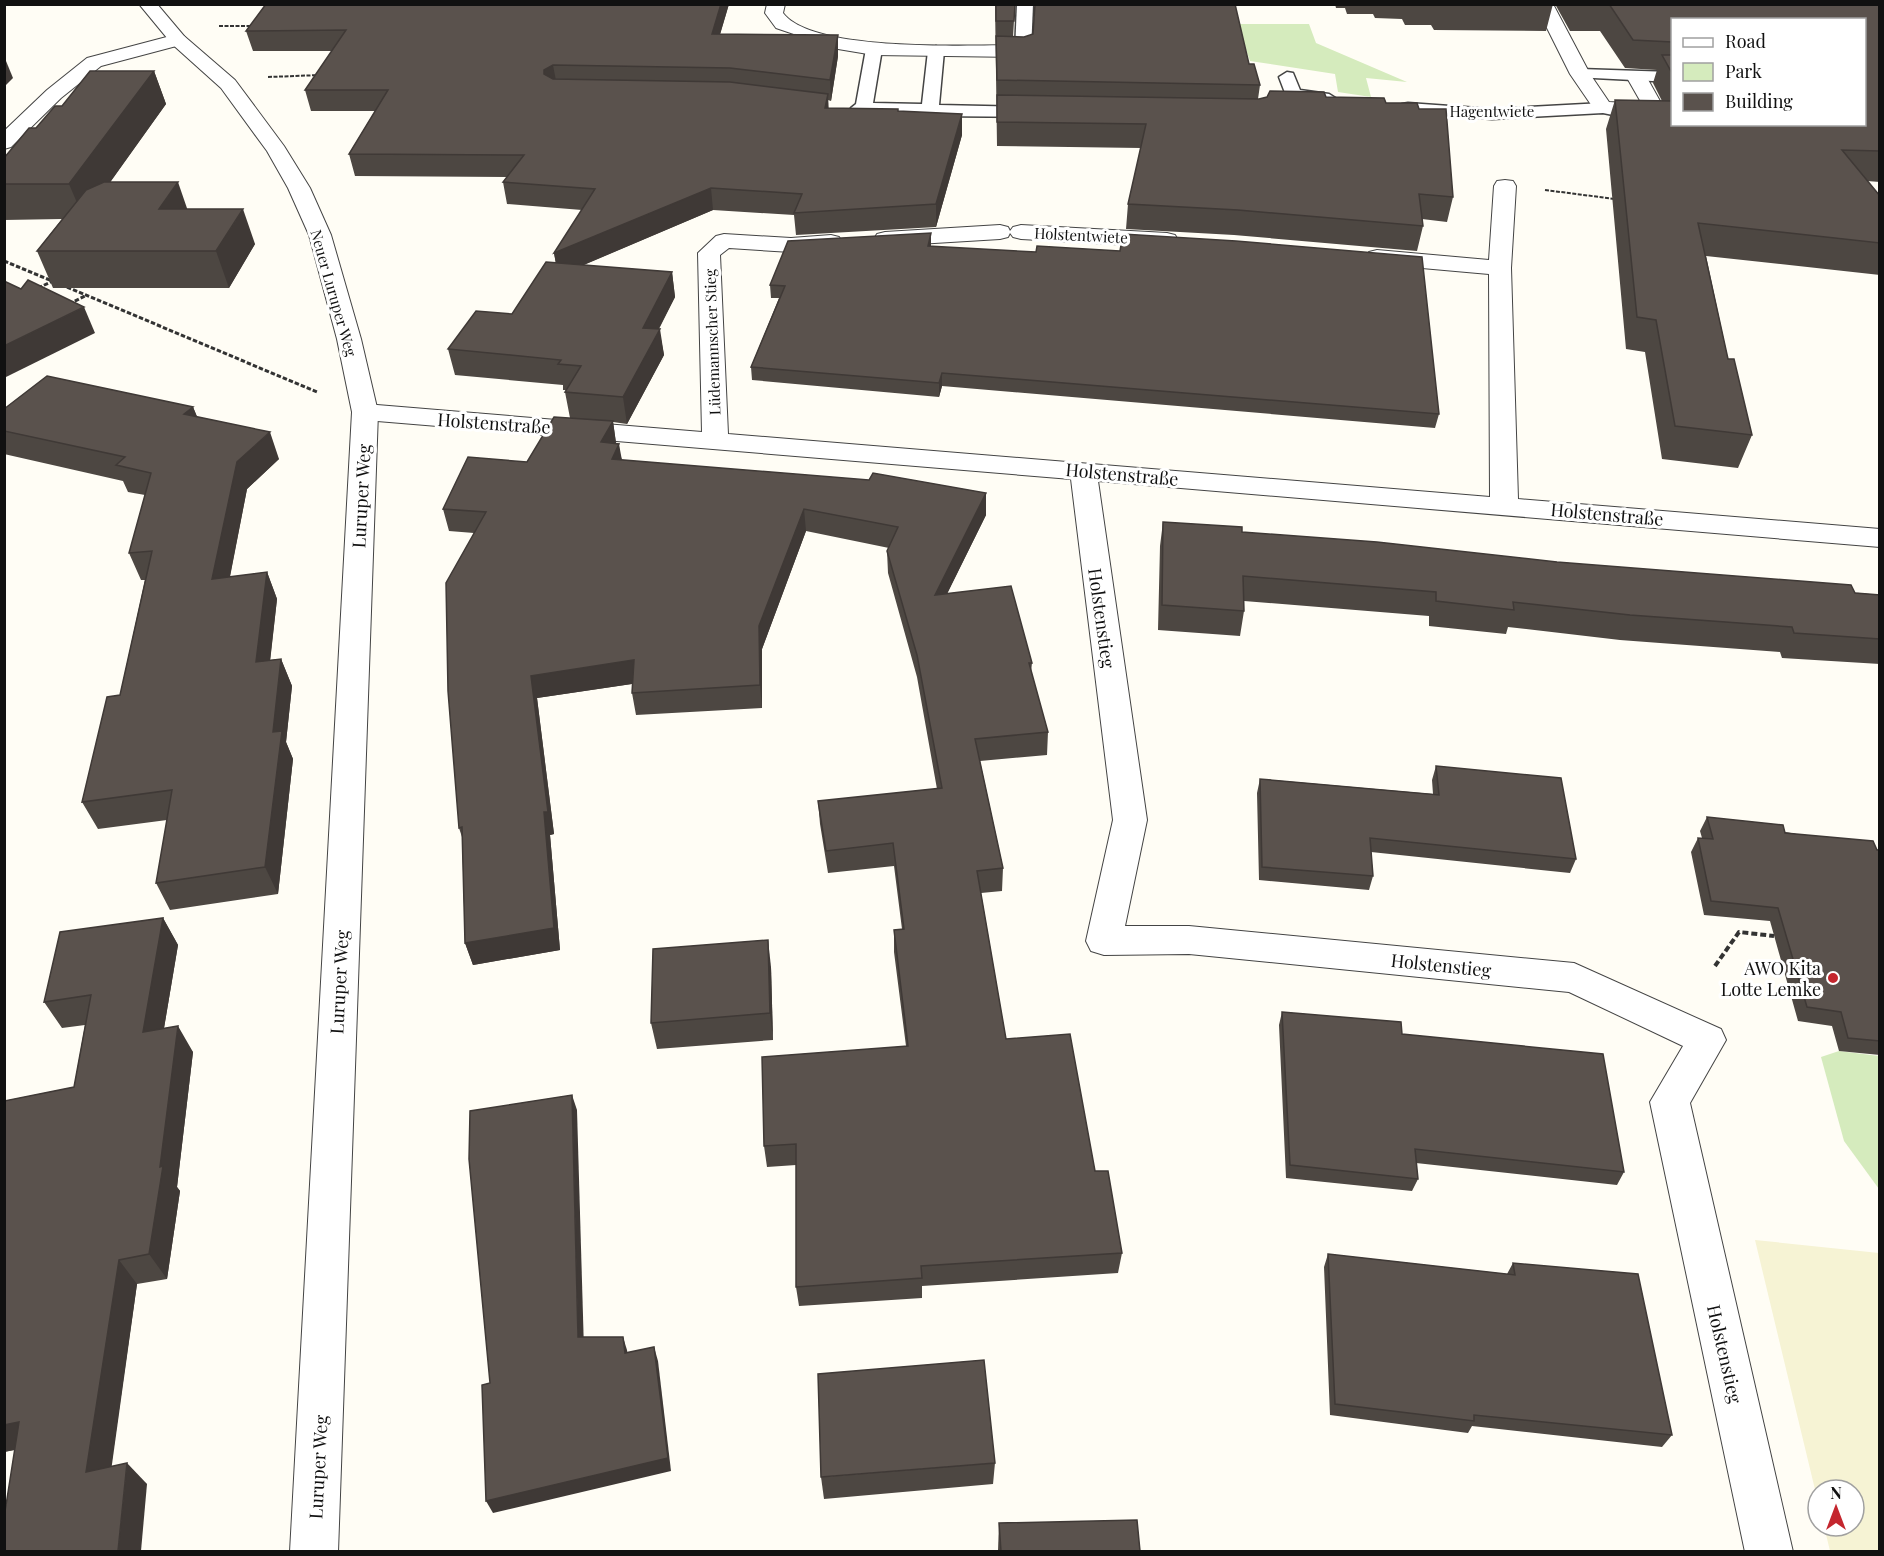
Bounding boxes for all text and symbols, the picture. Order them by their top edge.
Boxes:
legend [1671,18,1866,126]
text: Road [1725,29,1766,53]
text: Park [1725,59,1762,83]
text: Building [1725,89,1793,113]
street label: Hagentwiete [1450,101,1534,121]
street label: Holstentwiete [1034,223,1128,247]
street label: Neuer Luruper Weg [306,227,362,359]
street label: Lüdemannscher Stieg [699,268,725,415]
street label: Holstenstraße [437,407,551,439]
street label: Luruper Weg [346,443,376,549]
street label: Holstenstraße [1064,457,1180,491]
street label: Holstenstraße [1549,497,1665,531]
street label: Holstenstieg [1083,566,1121,670]
street label: Luruper Weg [324,929,354,1035]
street label: Holstenstieg [1390,948,1493,982]
place label: AWO Kita Lotte Lemke [1721,956,1821,1001]
marker: AWO Kita Lotte Lemke [1826,971,1840,985]
street label: Holstenstieg [1702,1302,1748,1406]
street label: Luruper Weg [303,1414,333,1520]
north arrow [1806,1478,1866,1538]
text: N [1830,1482,1842,1503]

